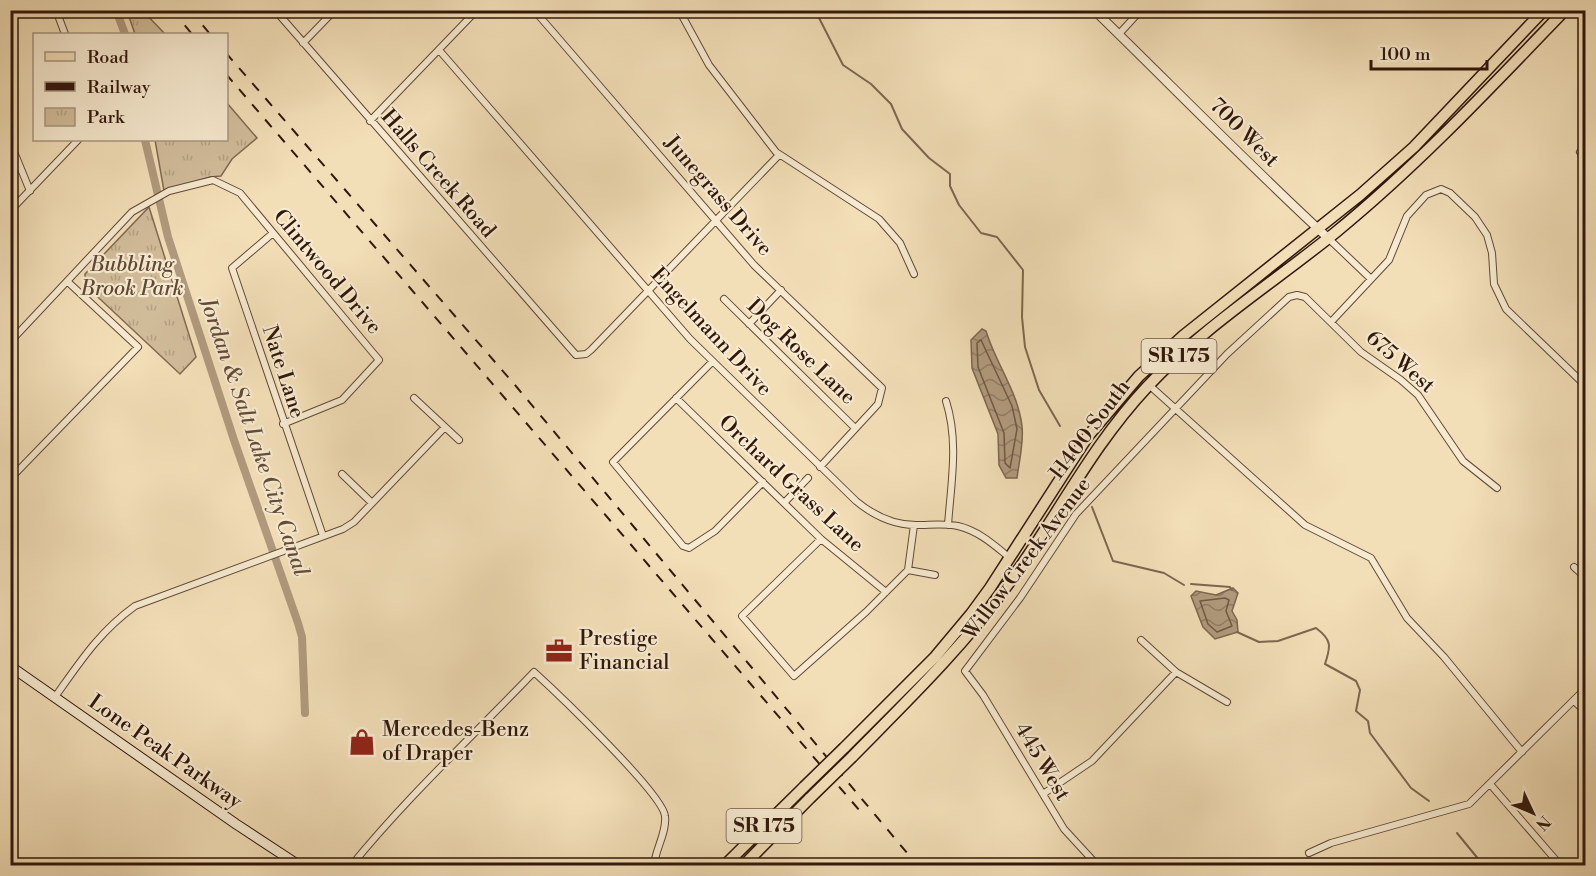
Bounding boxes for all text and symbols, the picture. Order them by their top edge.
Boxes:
legend [33,33,228,141]
scale bar [1371,33,1486,71]
text: 100 m [1380,43,1431,66]
text: Road [87,46,130,69]
text: Railway [87,76,151,99]
street label: 700 West [1204,93,1284,173]
street label: Halls Creek Road [375,104,501,244]
text: Park [87,106,126,129]
street label: Junegrass Drive [658,130,777,262]
street label: Clintwood Drive [267,204,387,340]
park label: Bubbling Brook Park [80,252,183,302]
street label: Engelmann Drive [645,262,777,402]
water label: Jordan & Salt Lake City Canal [193,291,314,580]
street label: Dog Rose Lane [741,294,861,410]
street label: Nate Lane [256,322,310,422]
street label: 675 West [1360,325,1440,399]
road number: SR 175 [1142,339,1216,373]
street label: 11400 South [1044,374,1136,485]
street label: Orchard Grass Lane [713,410,869,558]
street label: Willow Creek Avenue [957,473,1097,646]
place label: Prestige Financial [579,626,670,676]
office icon: Prestige Financial [544,636,574,666]
street label: Lone Peak Parkway [83,689,247,815]
place label: Mercedes-Benz of Draper [382,717,529,767]
street label: 445 West [1009,718,1076,806]
shop icon: Mercedes-Benz of Draper [347,727,377,757]
north arrow [1503,783,1563,843]
road number: SR 175 [726,809,801,843]
text: N [1531,811,1555,834]

